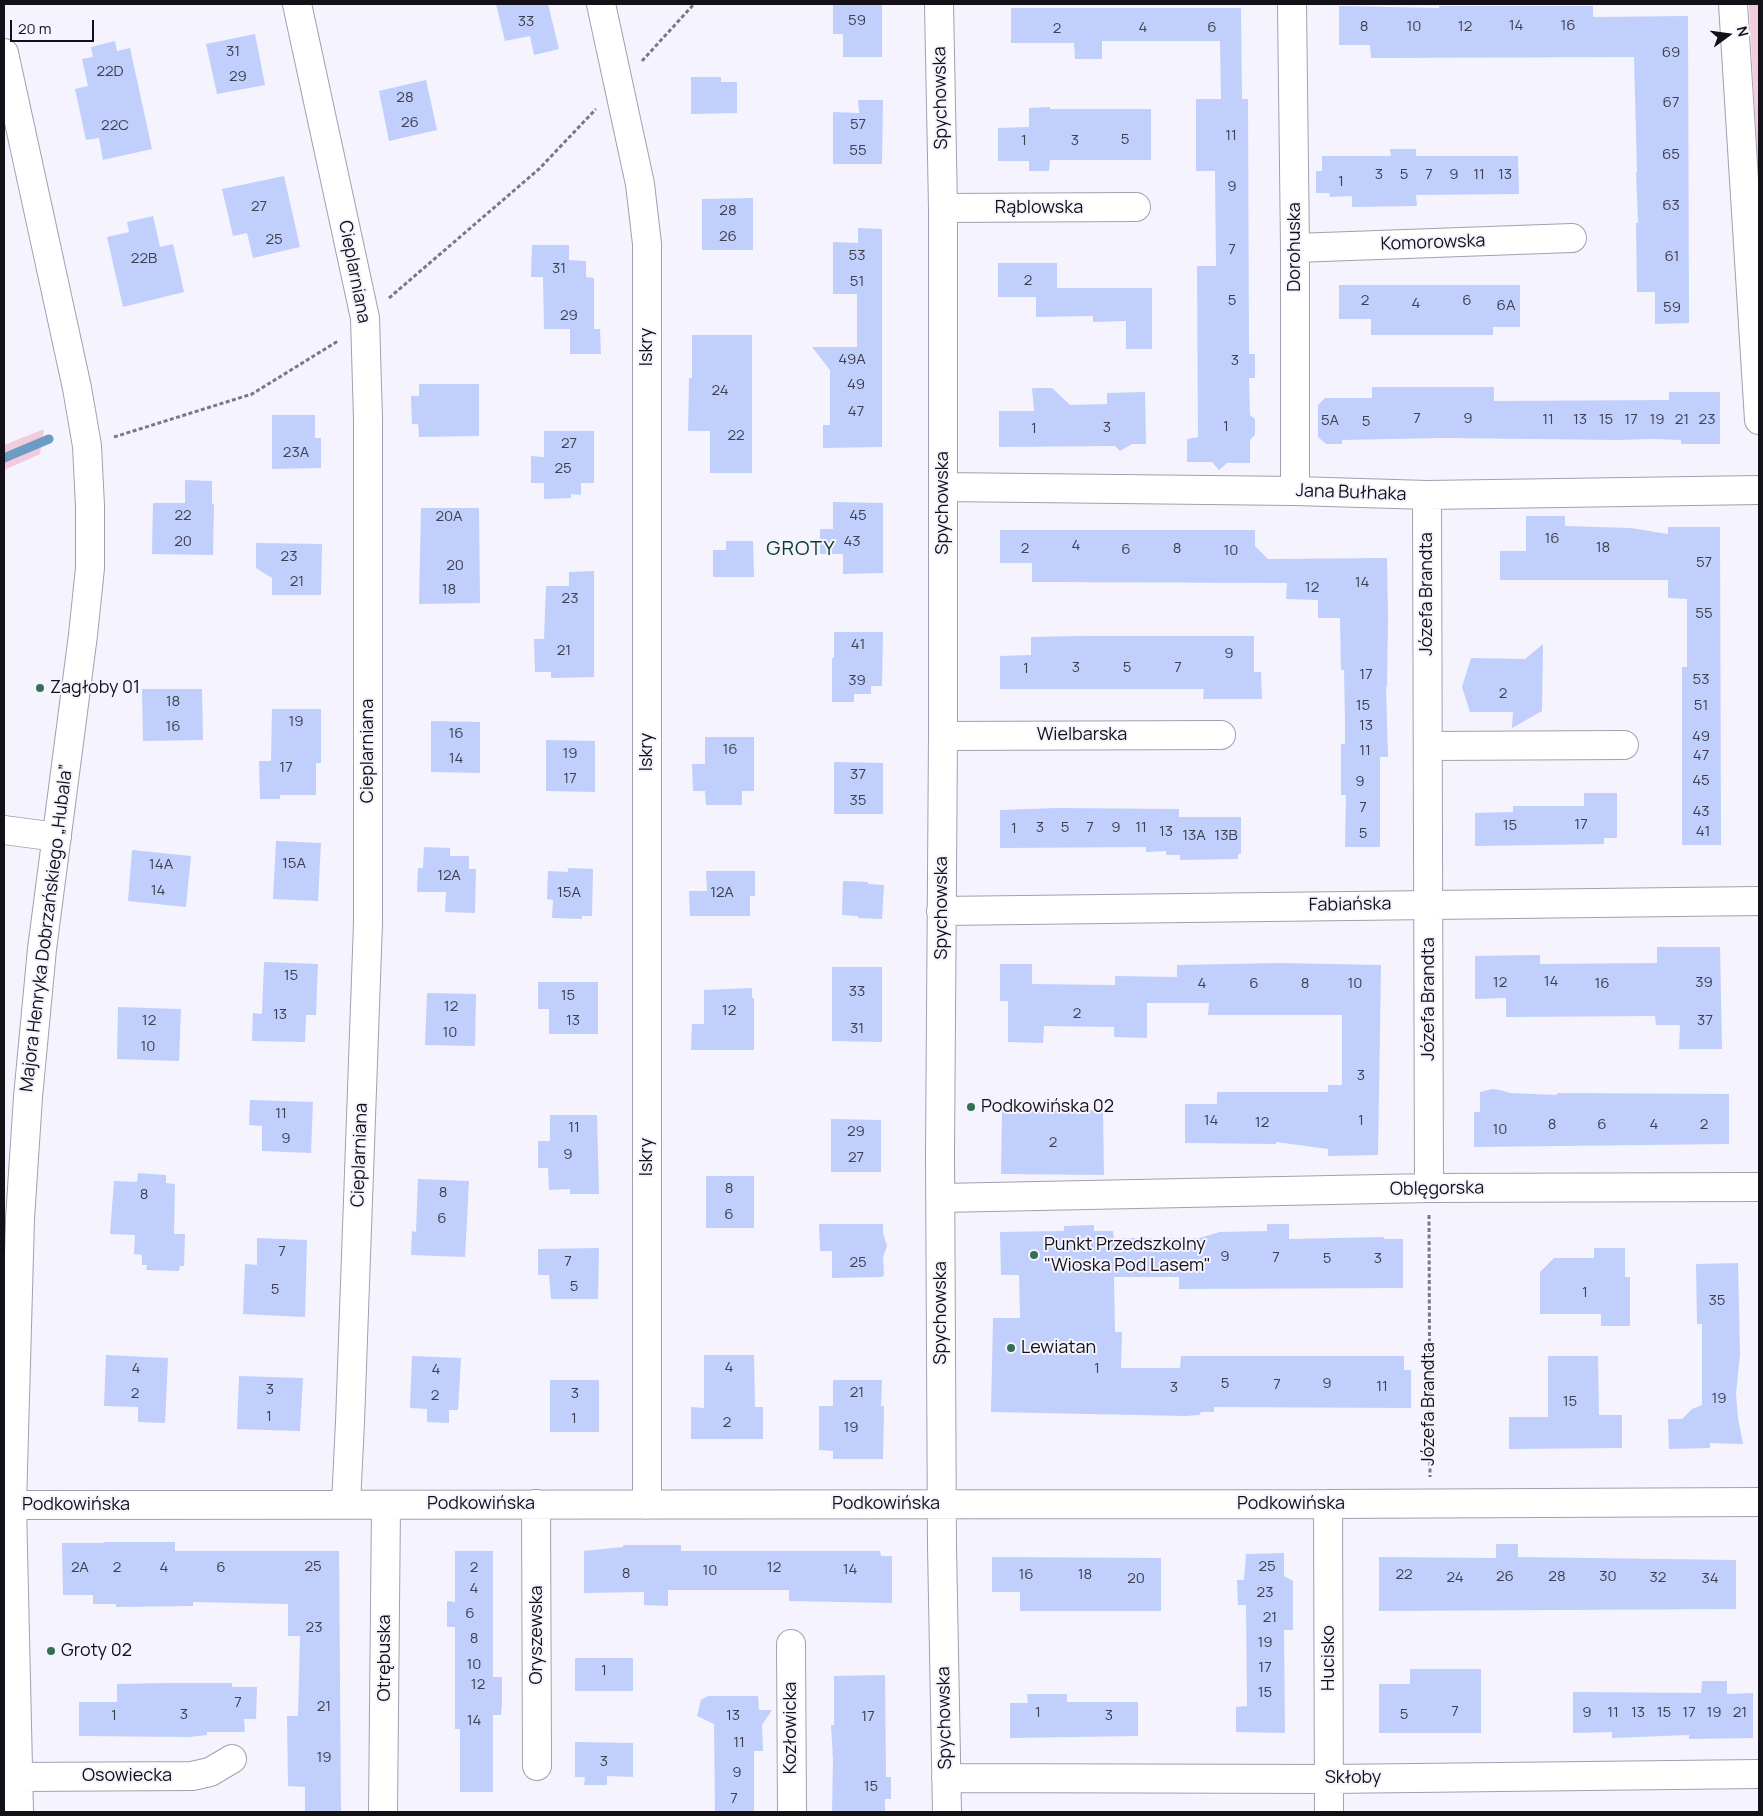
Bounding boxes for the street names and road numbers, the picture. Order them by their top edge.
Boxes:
street label: Spychowska [929,46,953,150]
street label: Rąblowska [995,197,1083,219]
street label: Dorohuska [1284,202,1306,292]
street label: Cieplarniana [333,219,375,325]
street label: Komorowska [1380,230,1486,256]
street label: Iskry [636,328,658,366]
street label: Spychowska [932,451,954,555]
street label: Jana Bułhaka [1295,480,1407,506]
street label: Józefa Brandta [1416,532,1438,656]
street label: Cieplarniana [357,699,379,803]
street label: Wielbarska [1037,724,1127,746]
street label: Iskry [636,733,658,771]
street label: Majora Henryka Dobrzańskiego „Hubala” [16,763,78,1093]
street label: Spychowska [931,856,953,960]
street label: Fabiańska [1309,893,1391,917]
street label: Józefa Brandta [1418,937,1440,1061]
street label: Cieplarniana [347,1103,373,1207]
street label: Iskry [636,1138,658,1176]
street label: Oblęgorska [1390,1177,1484,1201]
street label: Spychowska [930,1261,952,1365]
street label: Józefa Brandta [1418,1342,1440,1466]
street label: Podkowińska [427,1493,535,1515]
street label: Podkowińska [832,1493,940,1515]
street label: Podkowińska [1237,1493,1345,1515]
street label: Podkowińska [22,1494,130,1516]
street label: Oryszewska [526,1585,548,1685]
street label: Otrębuska [374,1615,396,1701]
street label: Hucisko [1318,1625,1340,1691]
street label: Spychowska [933,1666,957,1770]
street label: Kozłowicka [780,1682,802,1774]
street label: Osowiecka [82,1765,172,1787]
street label: Skłoby [1325,1767,1381,1789]

